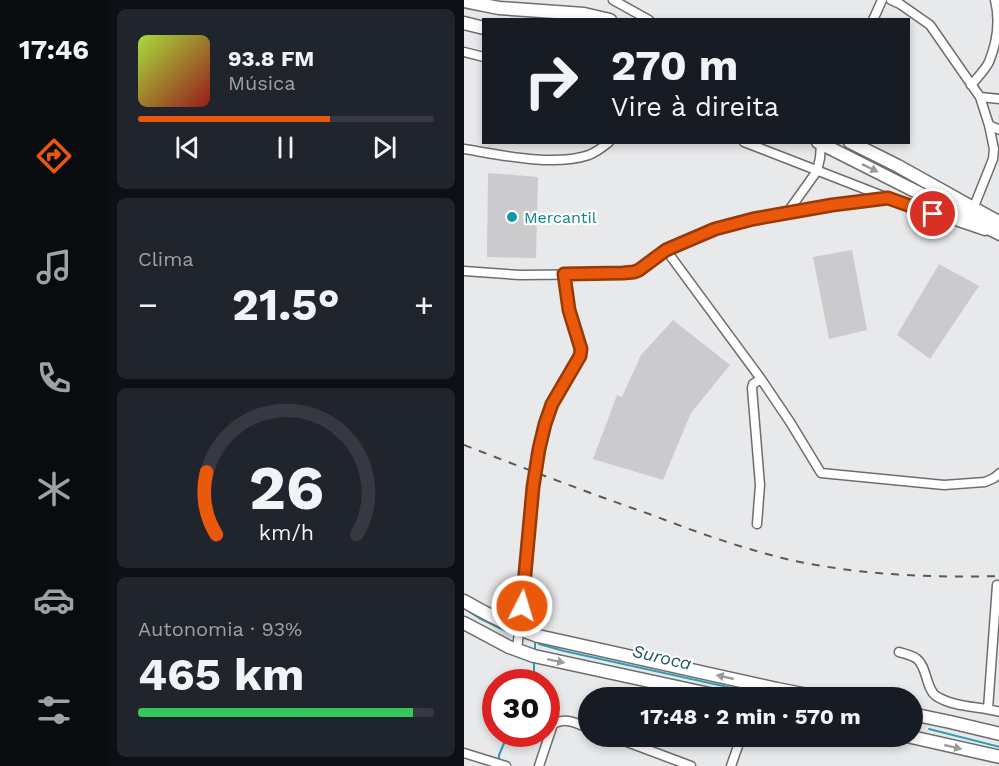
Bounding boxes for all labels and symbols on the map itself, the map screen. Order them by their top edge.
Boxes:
one-way arrow [862,163,879,173]
pin [907,188,958,239]
place label: Mercantil [524,208,597,227]
marker: Mercantil [505,210,519,224]
position arrow [490,574,554,638]
water label: Suroca [630,640,694,674]
one-way arrow [547,657,566,666]
speed limit sign: 30 [482,669,560,747]
one-way arrow [715,672,734,681]
one-way arrow [944,743,963,752]

